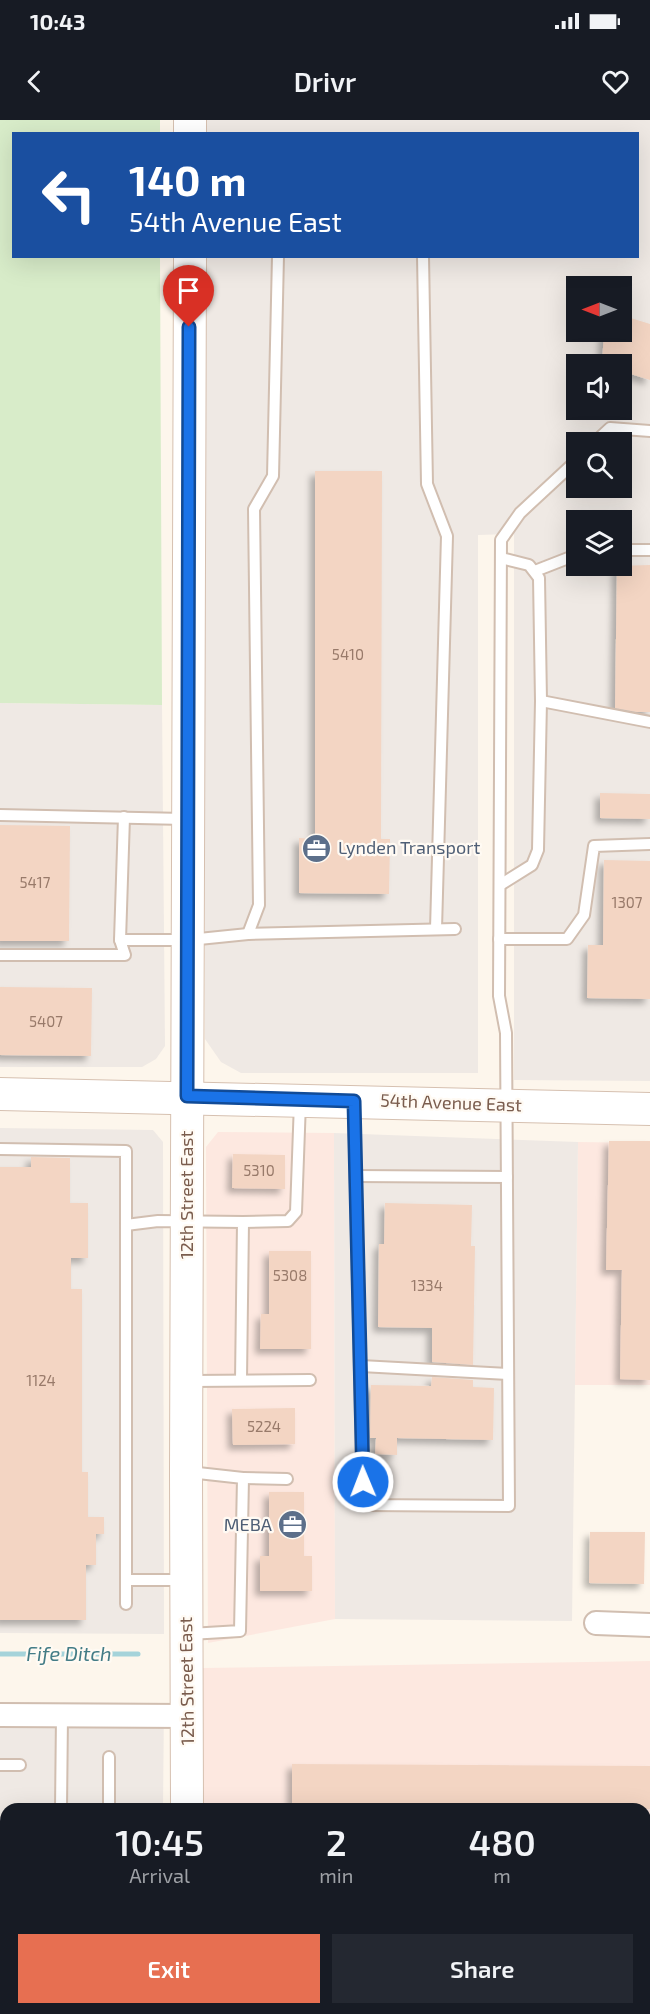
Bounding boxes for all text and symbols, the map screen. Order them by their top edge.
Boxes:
text: 10:43 [30,8,86,34]
icon: back [18,65,51,98]
text: Drivr [294,65,356,97]
icon: heart [599,65,632,98]
text: 140 m [129,154,246,204]
icon: left [30,156,108,234]
text: 54th Avenue East [129,205,342,237]
pin [163,265,214,327]
icon: arrive [172,274,205,307]
north arrow [566,276,632,342]
map controls [566,276,632,576]
button: sound [566,354,632,420]
button: search [566,432,632,498]
button: layers [566,510,632,576]
house number: 5410 [332,645,364,663]
office icon: Lynden Transport [301,832,333,864]
place label: Lynden Transport [338,836,480,858]
house number: 5417 [20,873,51,891]
house number: 1307 [611,893,643,911]
house number: 5407 [29,1012,63,1030]
street label: 54th Avenue East [380,1089,522,1115]
street label: 12th Street East [175,1131,197,1259]
house number: 5310 [243,1161,275,1179]
house number: 5308 [273,1266,307,1284]
house number: 1334 [411,1276,443,1294]
house number: 1124 [26,1371,56,1389]
house number: 5224 [247,1417,281,1435]
position arrow [331,1450,395,1514]
office icon: MEBA [277,1509,309,1541]
place label: MEBA [224,1513,273,1535]
street label: 12th Street East [174,1616,198,1746]
water label: Fife Ditch [26,1641,112,1665]
text: 10:45 [115,1820,204,1863]
text: 2 [326,1820,347,1863]
text: 480 [469,1820,536,1863]
text: Arrival [129,1863,190,1887]
text: min [319,1863,353,1887]
text: m [493,1863,511,1887]
button: Exit [18,1934,320,2003]
button: Share [332,1934,633,2003]

